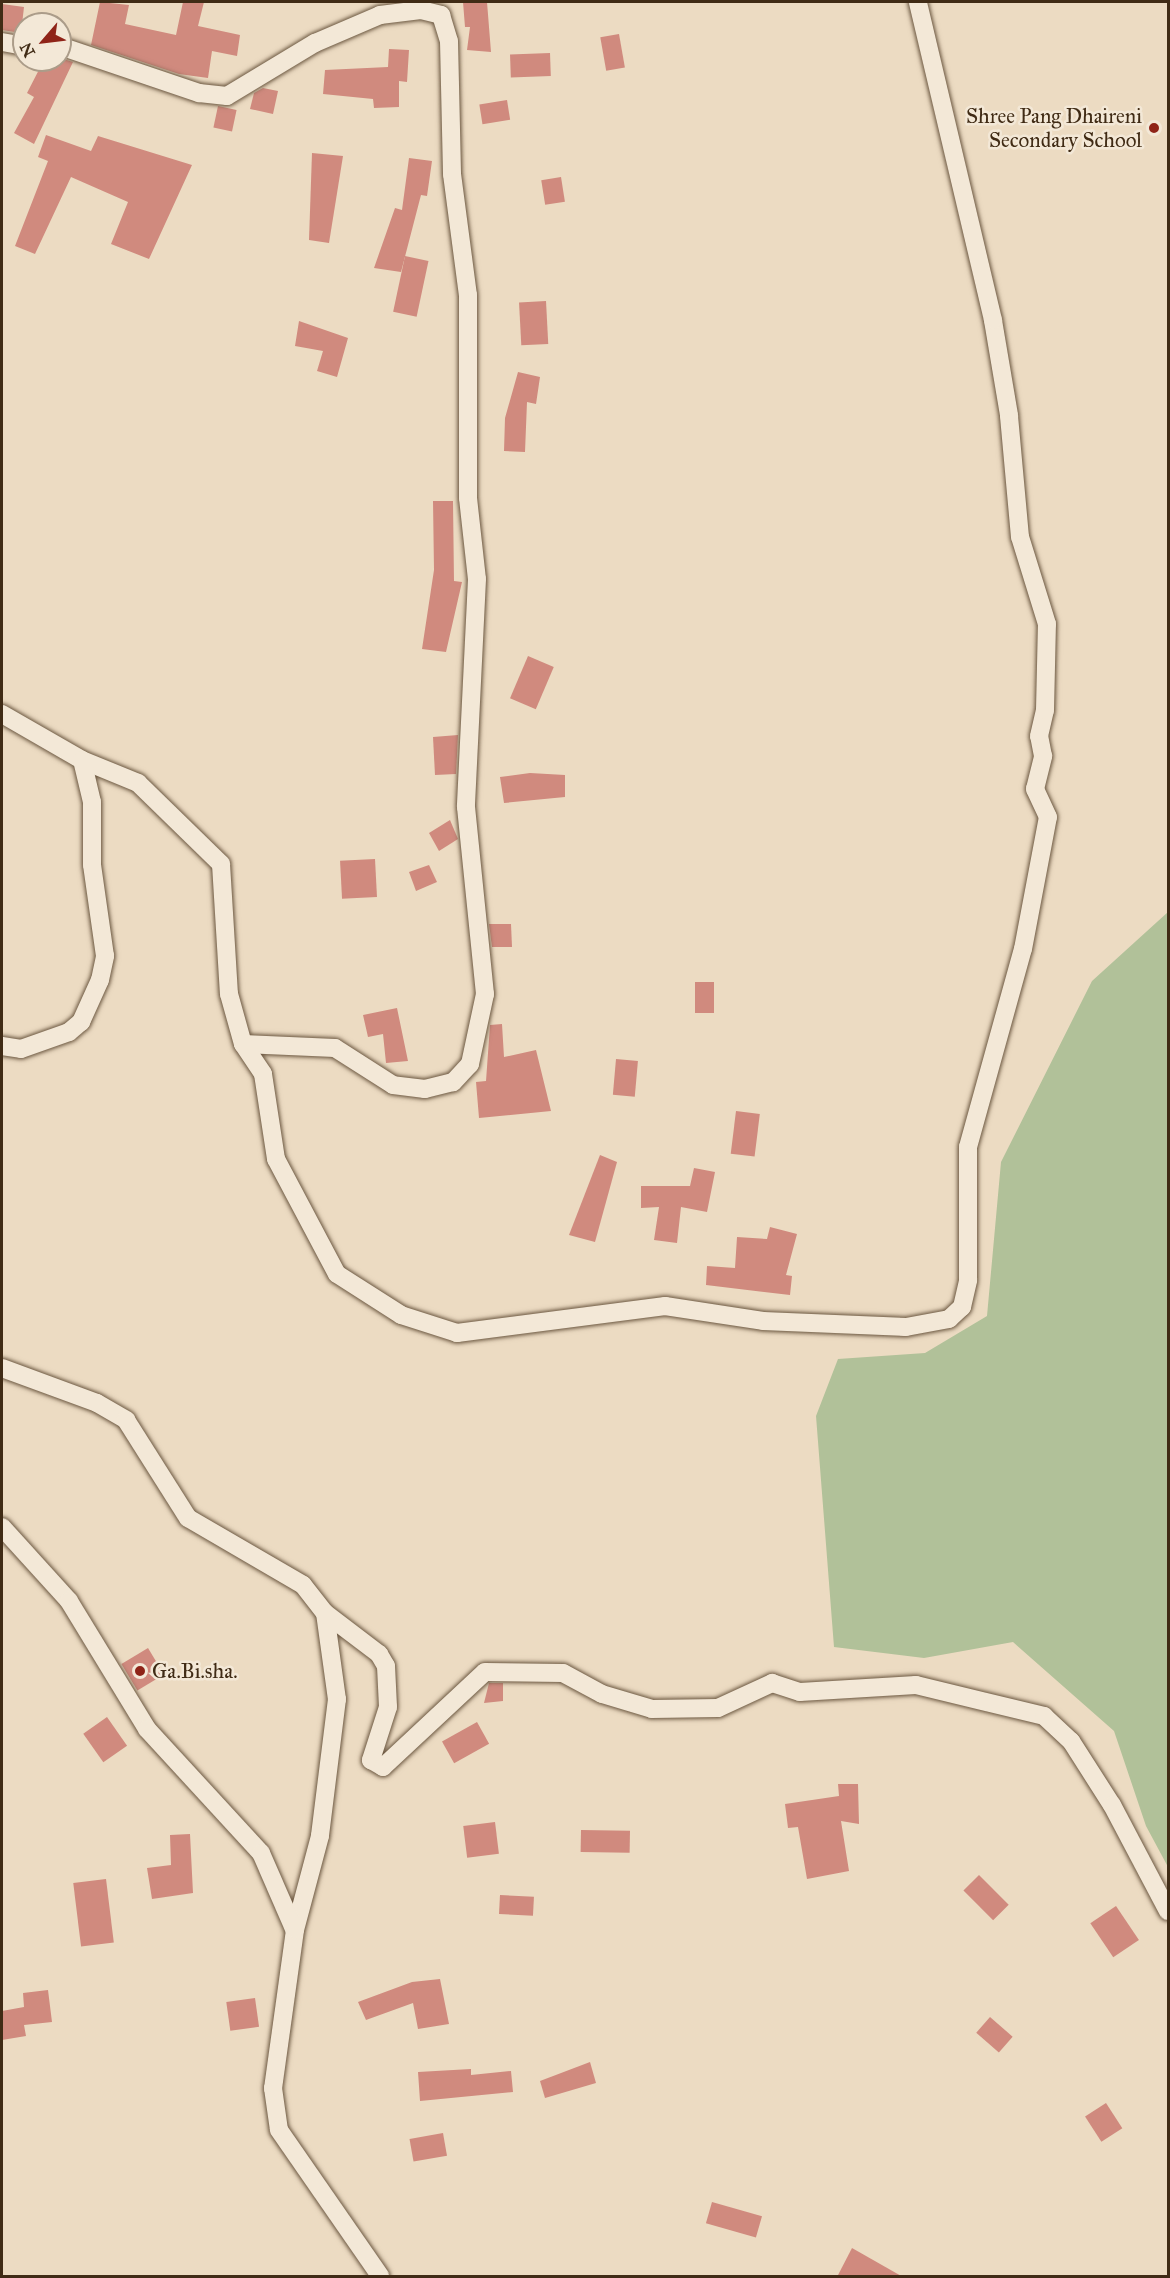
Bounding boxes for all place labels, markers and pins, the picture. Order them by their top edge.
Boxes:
place label: Shree Pang Dhaireni Secondary School [966,103,1142,153]
marker: Shree Pang Dhaireni Secondary School [1147,121,1161,135]
place label: Ga.Bi.sha. [152,1658,238,1684]
marker: Ga.Bi.sha. [133,1664,147,1678]

